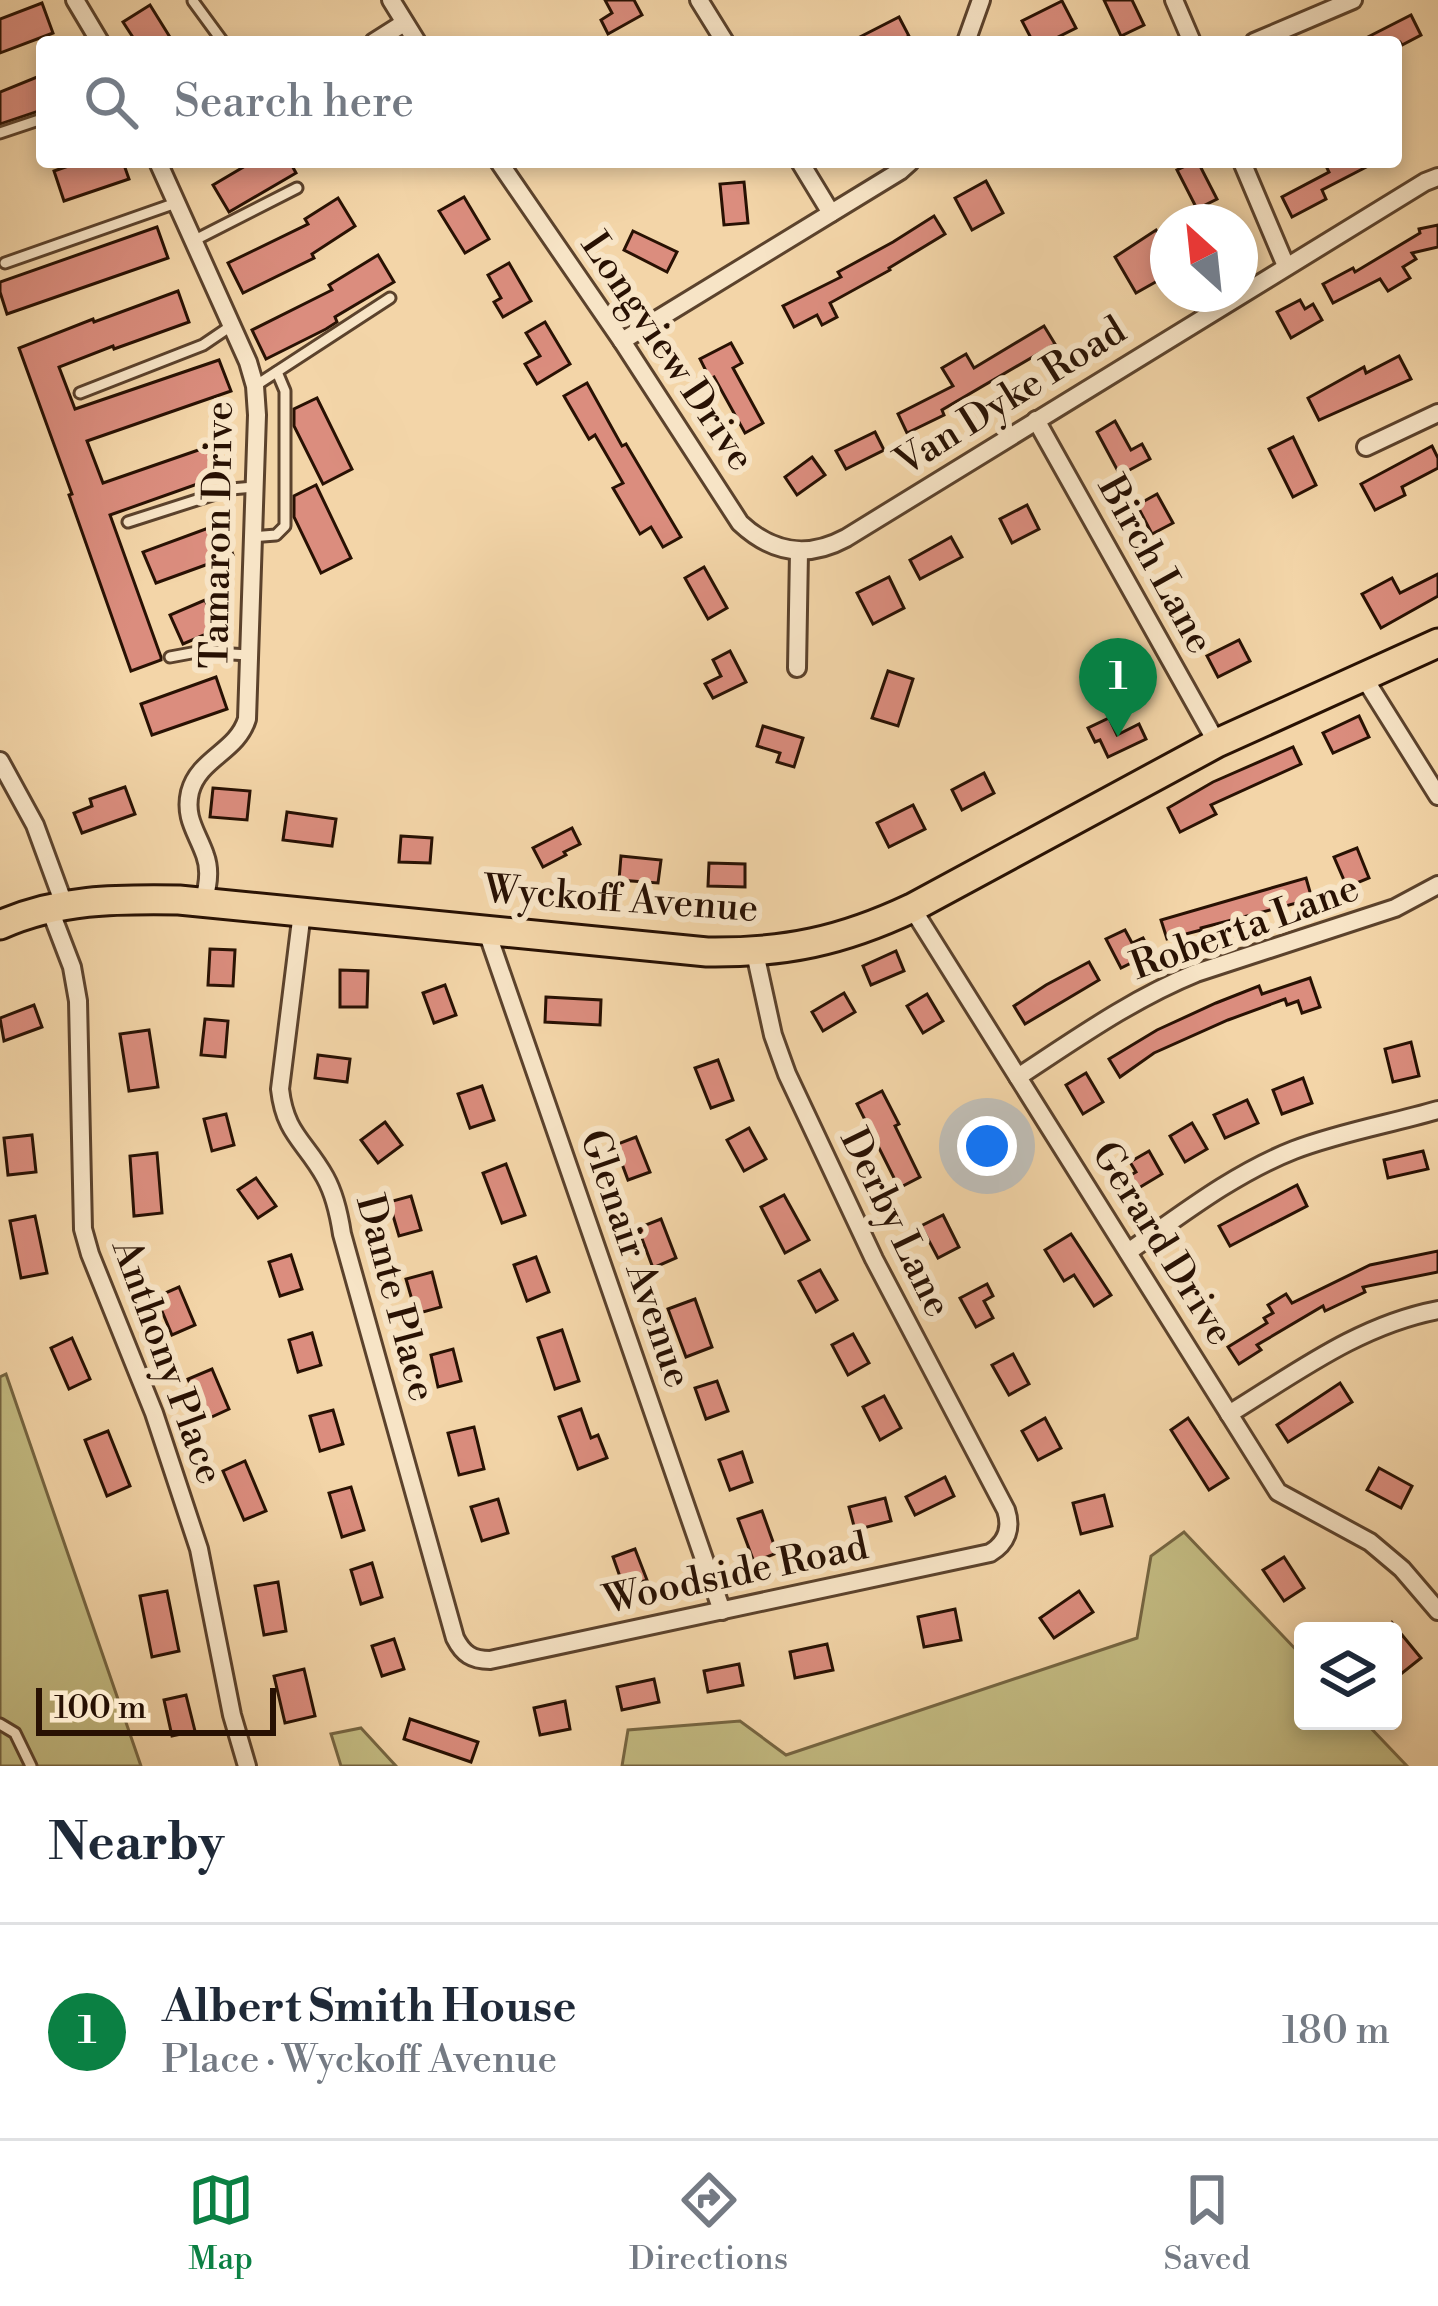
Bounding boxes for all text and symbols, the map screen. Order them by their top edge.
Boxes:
search box [36,36,1402,168]
icon: search [78,69,144,135]
text: Search here [174,74,414,131]
north arrow [1150,204,1258,312]
street label: Longview Drive [569,223,765,481]
street label: Van Dyke Road [886,307,1136,488]
street label: Tamaron Drive [191,401,245,669]
street label: Birch Lane [1086,467,1224,663]
pin: 1 [1079,638,1157,737]
street label: Roberta Lane [1124,864,1366,992]
street label: Wyckoff Avenue [480,866,760,934]
your location [957,1116,1017,1176]
street label: Derby Lane [828,1121,962,1325]
street label: Glenair Avenue [568,1124,702,1394]
street label: Gerard Drive [1080,1133,1244,1355]
street label: Dante Place [344,1189,446,1407]
street label: Anthony Place [100,1232,234,1491]
street label: Woodside Road [597,1522,873,1626]
map controls [1294,1622,1402,1730]
button: layers [1294,1622,1402,1730]
scale bar [36,1682,276,1735]
text: 100 m [54,1688,147,1729]
text: Nearby [48,1812,224,1876]
text: Albert Smith House [162,1979,576,2036]
text: 1 [78,2007,96,2056]
text: 180 m [1282,2007,1390,2056]
text: Place · Wyckoff Avenue [162,2036,557,2085]
tab: Map [188,2167,254,2280]
tab: Directions [629,2167,788,2280]
tab: Saved [1164,2167,1250,2280]

